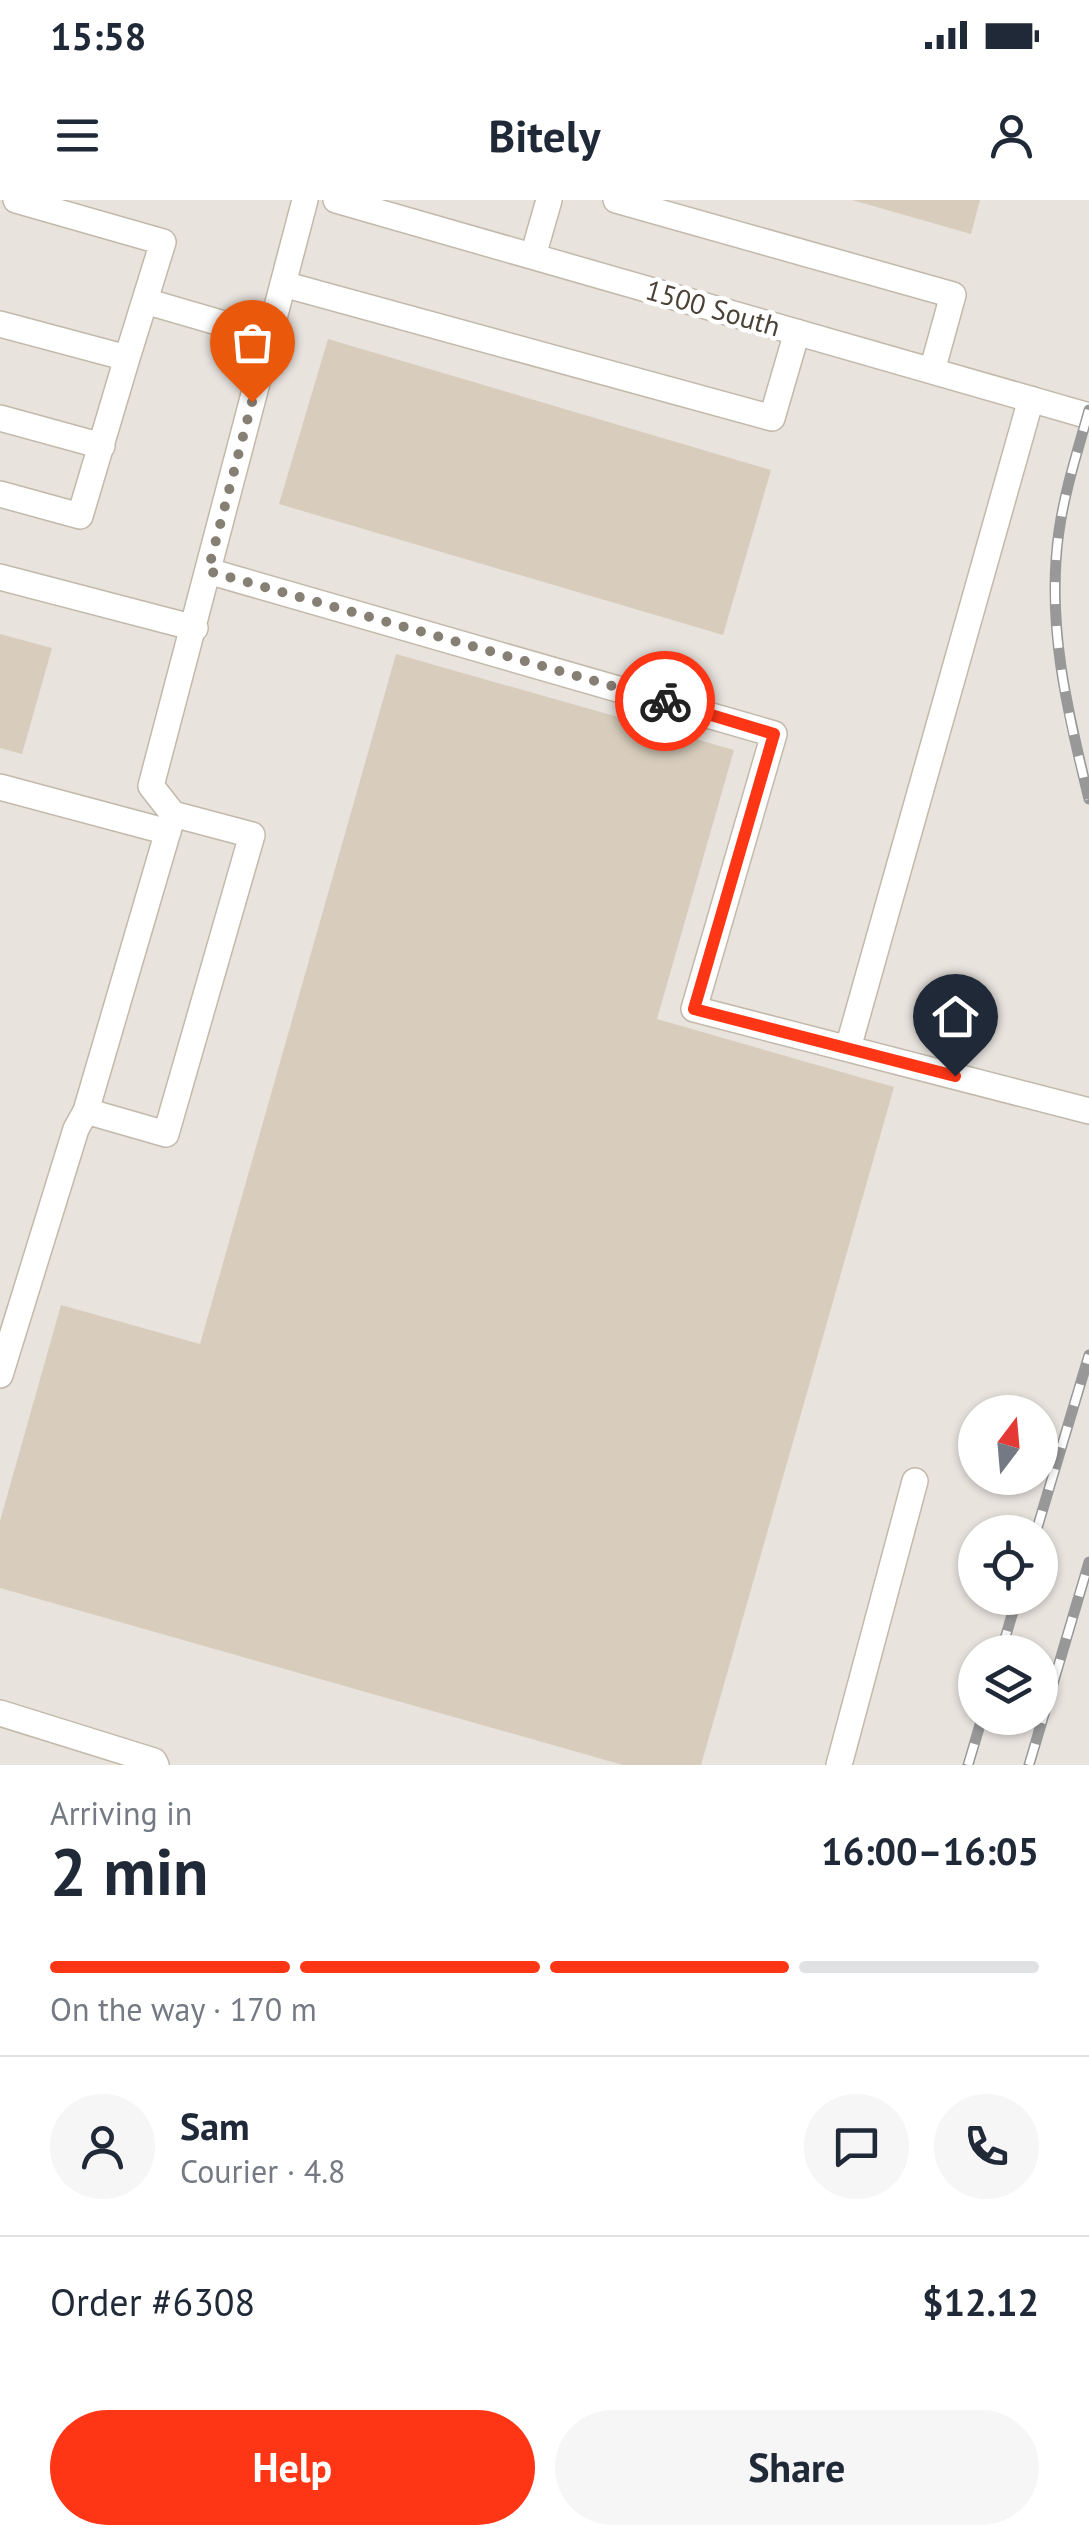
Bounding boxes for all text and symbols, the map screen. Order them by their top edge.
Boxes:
text: 15:58 [50,11,146,60]
text: Bitely [489,106,600,164]
icon: menu [50,108,105,163]
icon: person [984,108,1039,163]
street label: 1500 South [642,271,785,344]
pin [210,300,295,403]
icon: bag [225,315,280,370]
courier [615,651,715,751]
icon: bike [638,674,693,729]
pin [913,974,998,1077]
icon: home [928,989,983,1044]
north arrow [958,1395,1058,1495]
map controls [958,1395,1058,1735]
button: locate [958,1515,1058,1615]
button: layers [958,1635,1058,1735]
text: Arriving in [50,1792,192,1834]
text: 16:00–16:05 [821,1826,1039,1875]
text: 2 min [50,1829,209,1913]
text: On the way · 170 m [50,1988,317,2030]
button: person [50,2094,155,2199]
button: chat [804,2094,909,2199]
button: phone [934,2094,1039,2199]
text: Sam [180,2101,250,2150]
text: Courier · 4.8 [180,2150,346,2192]
text: Order #6308 [50,2277,255,2326]
text: $12.12 [922,2277,1039,2326]
button: Help [50,2410,535,2525]
button: Share [555,2410,1039,2525]

